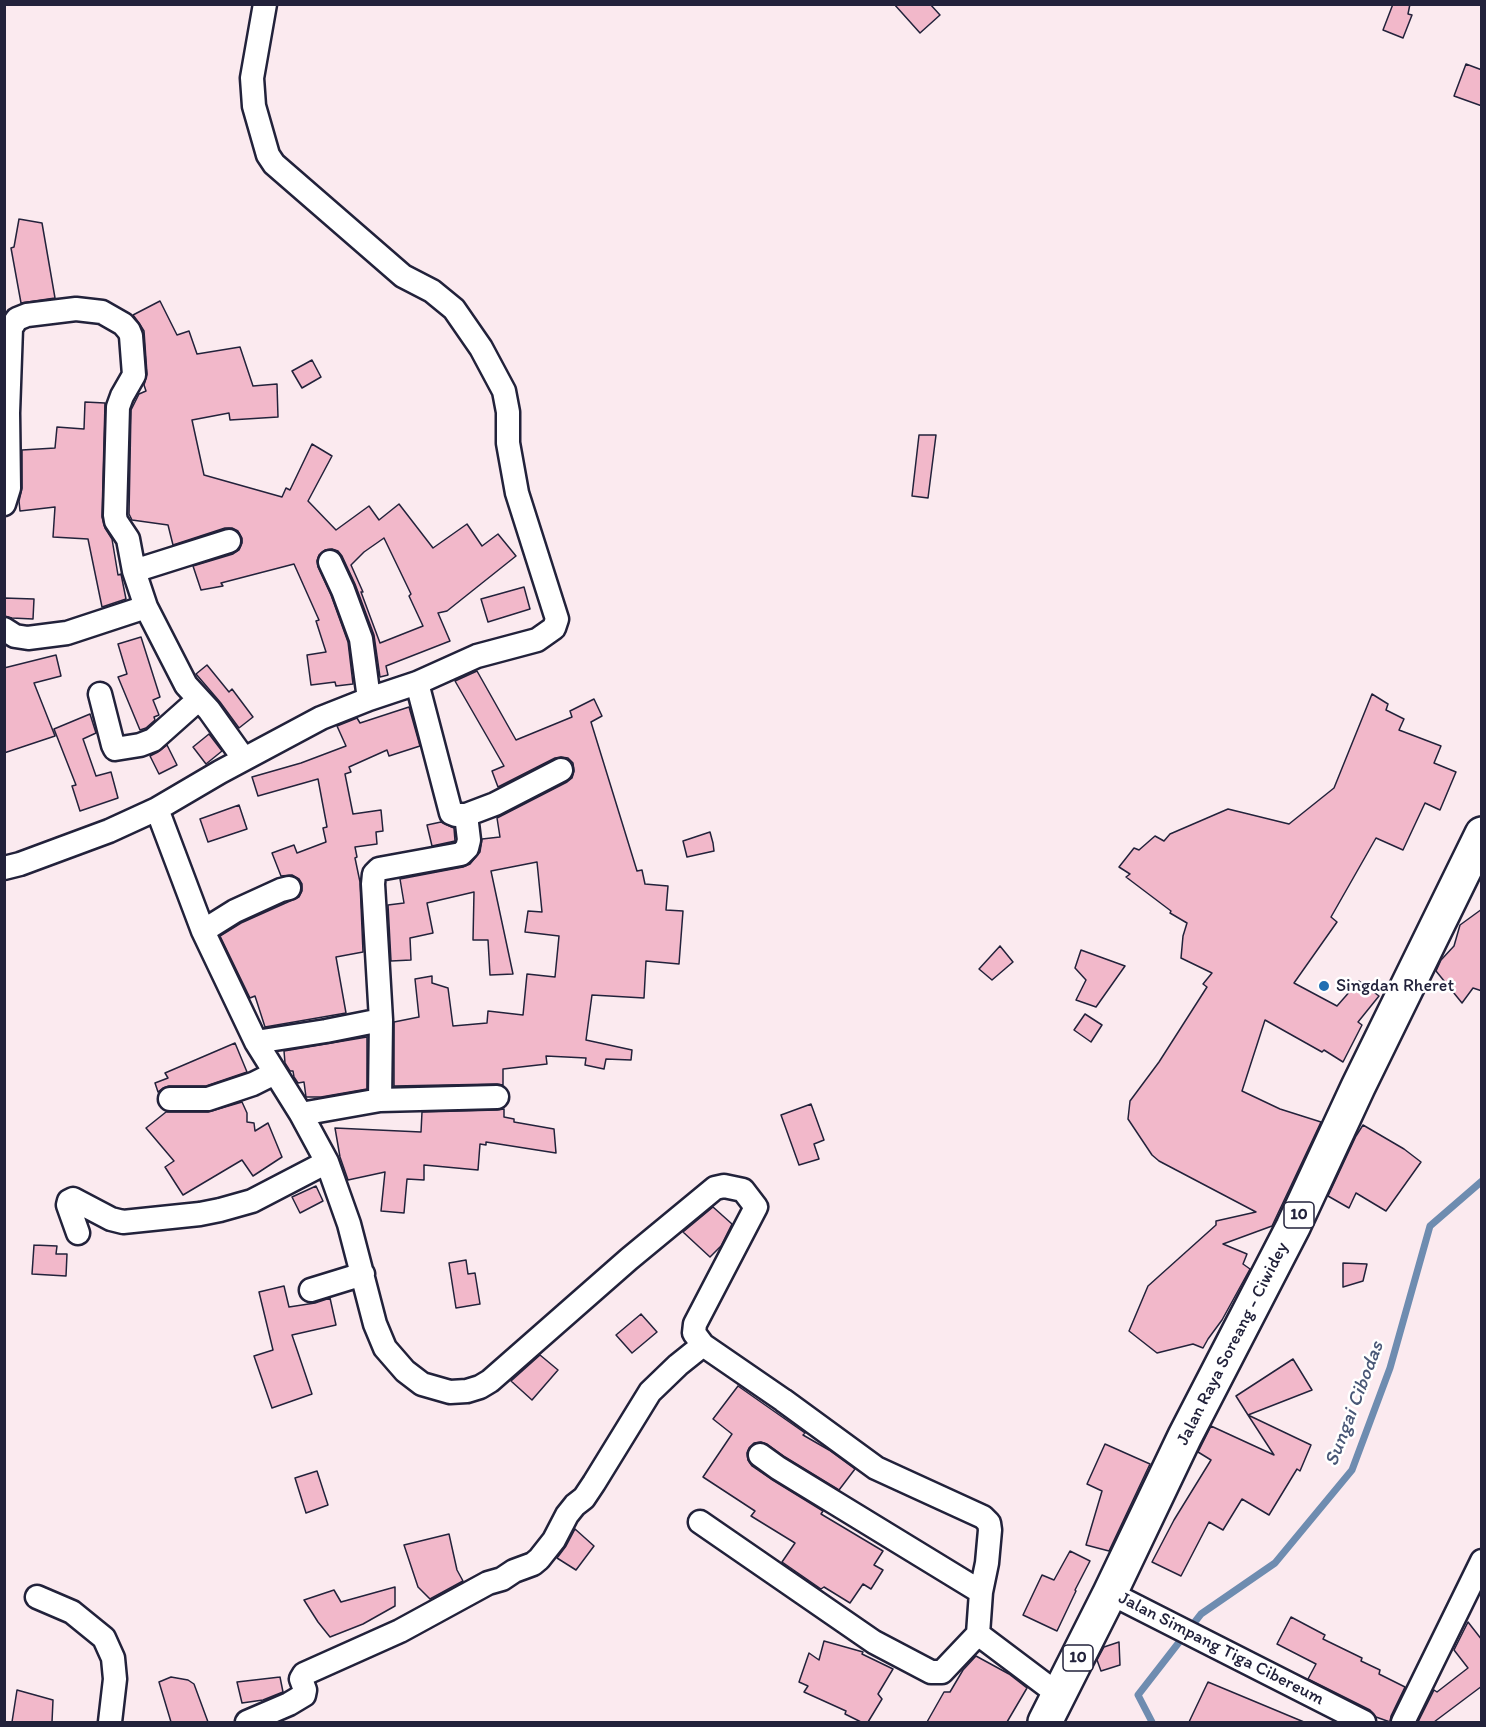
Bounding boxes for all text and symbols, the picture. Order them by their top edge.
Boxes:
place label: Singdan Rheret [1336,975,1454,997]
marker: Singdan Rheret [1317,979,1331,993]
road number: 10 [1284,1202,1314,1228]
street label: Jalan Raya Soreang - Ciwidey [1172,1239,1294,1449]
water label: Sungai Cibodas [1320,1338,1390,1470]
street label: Jalan Simpang Tiga Cibereum [1115,1588,1327,1710]
road number: 10 [1063,1645,1093,1671]

